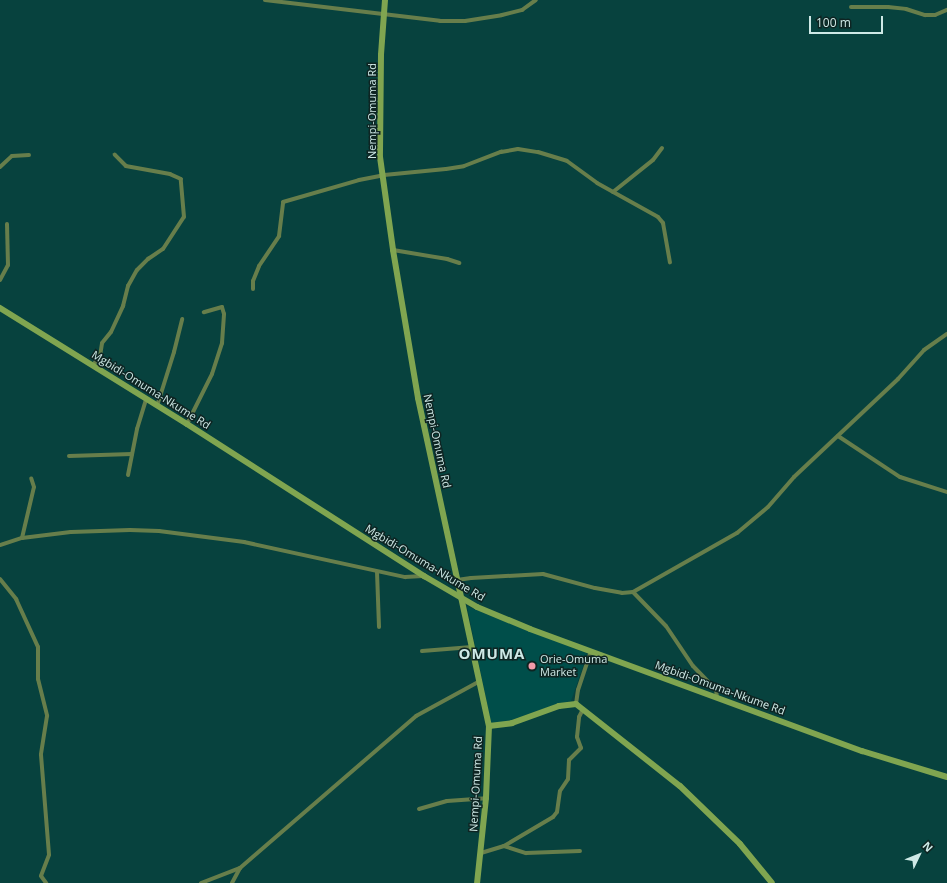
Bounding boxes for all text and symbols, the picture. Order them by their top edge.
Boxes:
scale bar [811,8,885,34]
text: 100 m [816,14,851,31]
street label: Nempi-Omuma Rd [365,63,379,159]
street label: Mgbidi-Omuma-Nkume Rd [89,348,213,432]
street label: Nempi-Omuma Rd [421,393,453,489]
street label: Mgbidi-Omuma-Nkume Rd [363,522,487,604]
district label: OMUMA [459,645,525,663]
place label: Orie-Omuma Market [540,653,607,679]
street label: Mgbidi-Omuma-Nkume Rd [653,658,787,718]
marker: Orie-Omuma Market [527,661,537,671]
street label: Nempi-Omuma Rd [467,736,485,832]
north arrow [899,835,939,875]
text: N [920,838,937,855]

